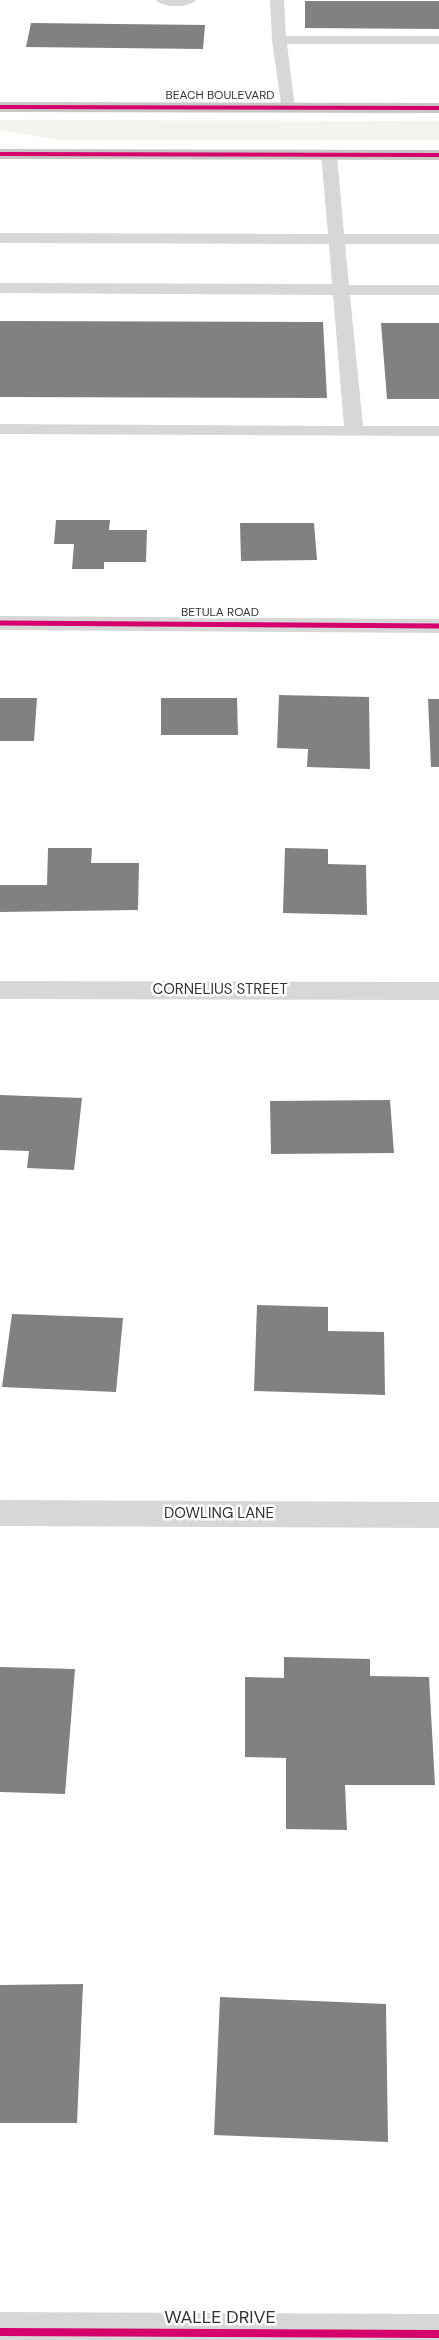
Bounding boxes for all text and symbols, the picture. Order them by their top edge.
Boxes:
street label: BEACH BOULEVARD [165,89,275,103]
street label: BETULA ROAD [181,606,259,620]
street label: CORNELIUS STREET [152,981,288,999]
street label: DOWLING LANE [164,1505,274,1523]
street label: WALLE DRIVE [164,2307,276,2329]

